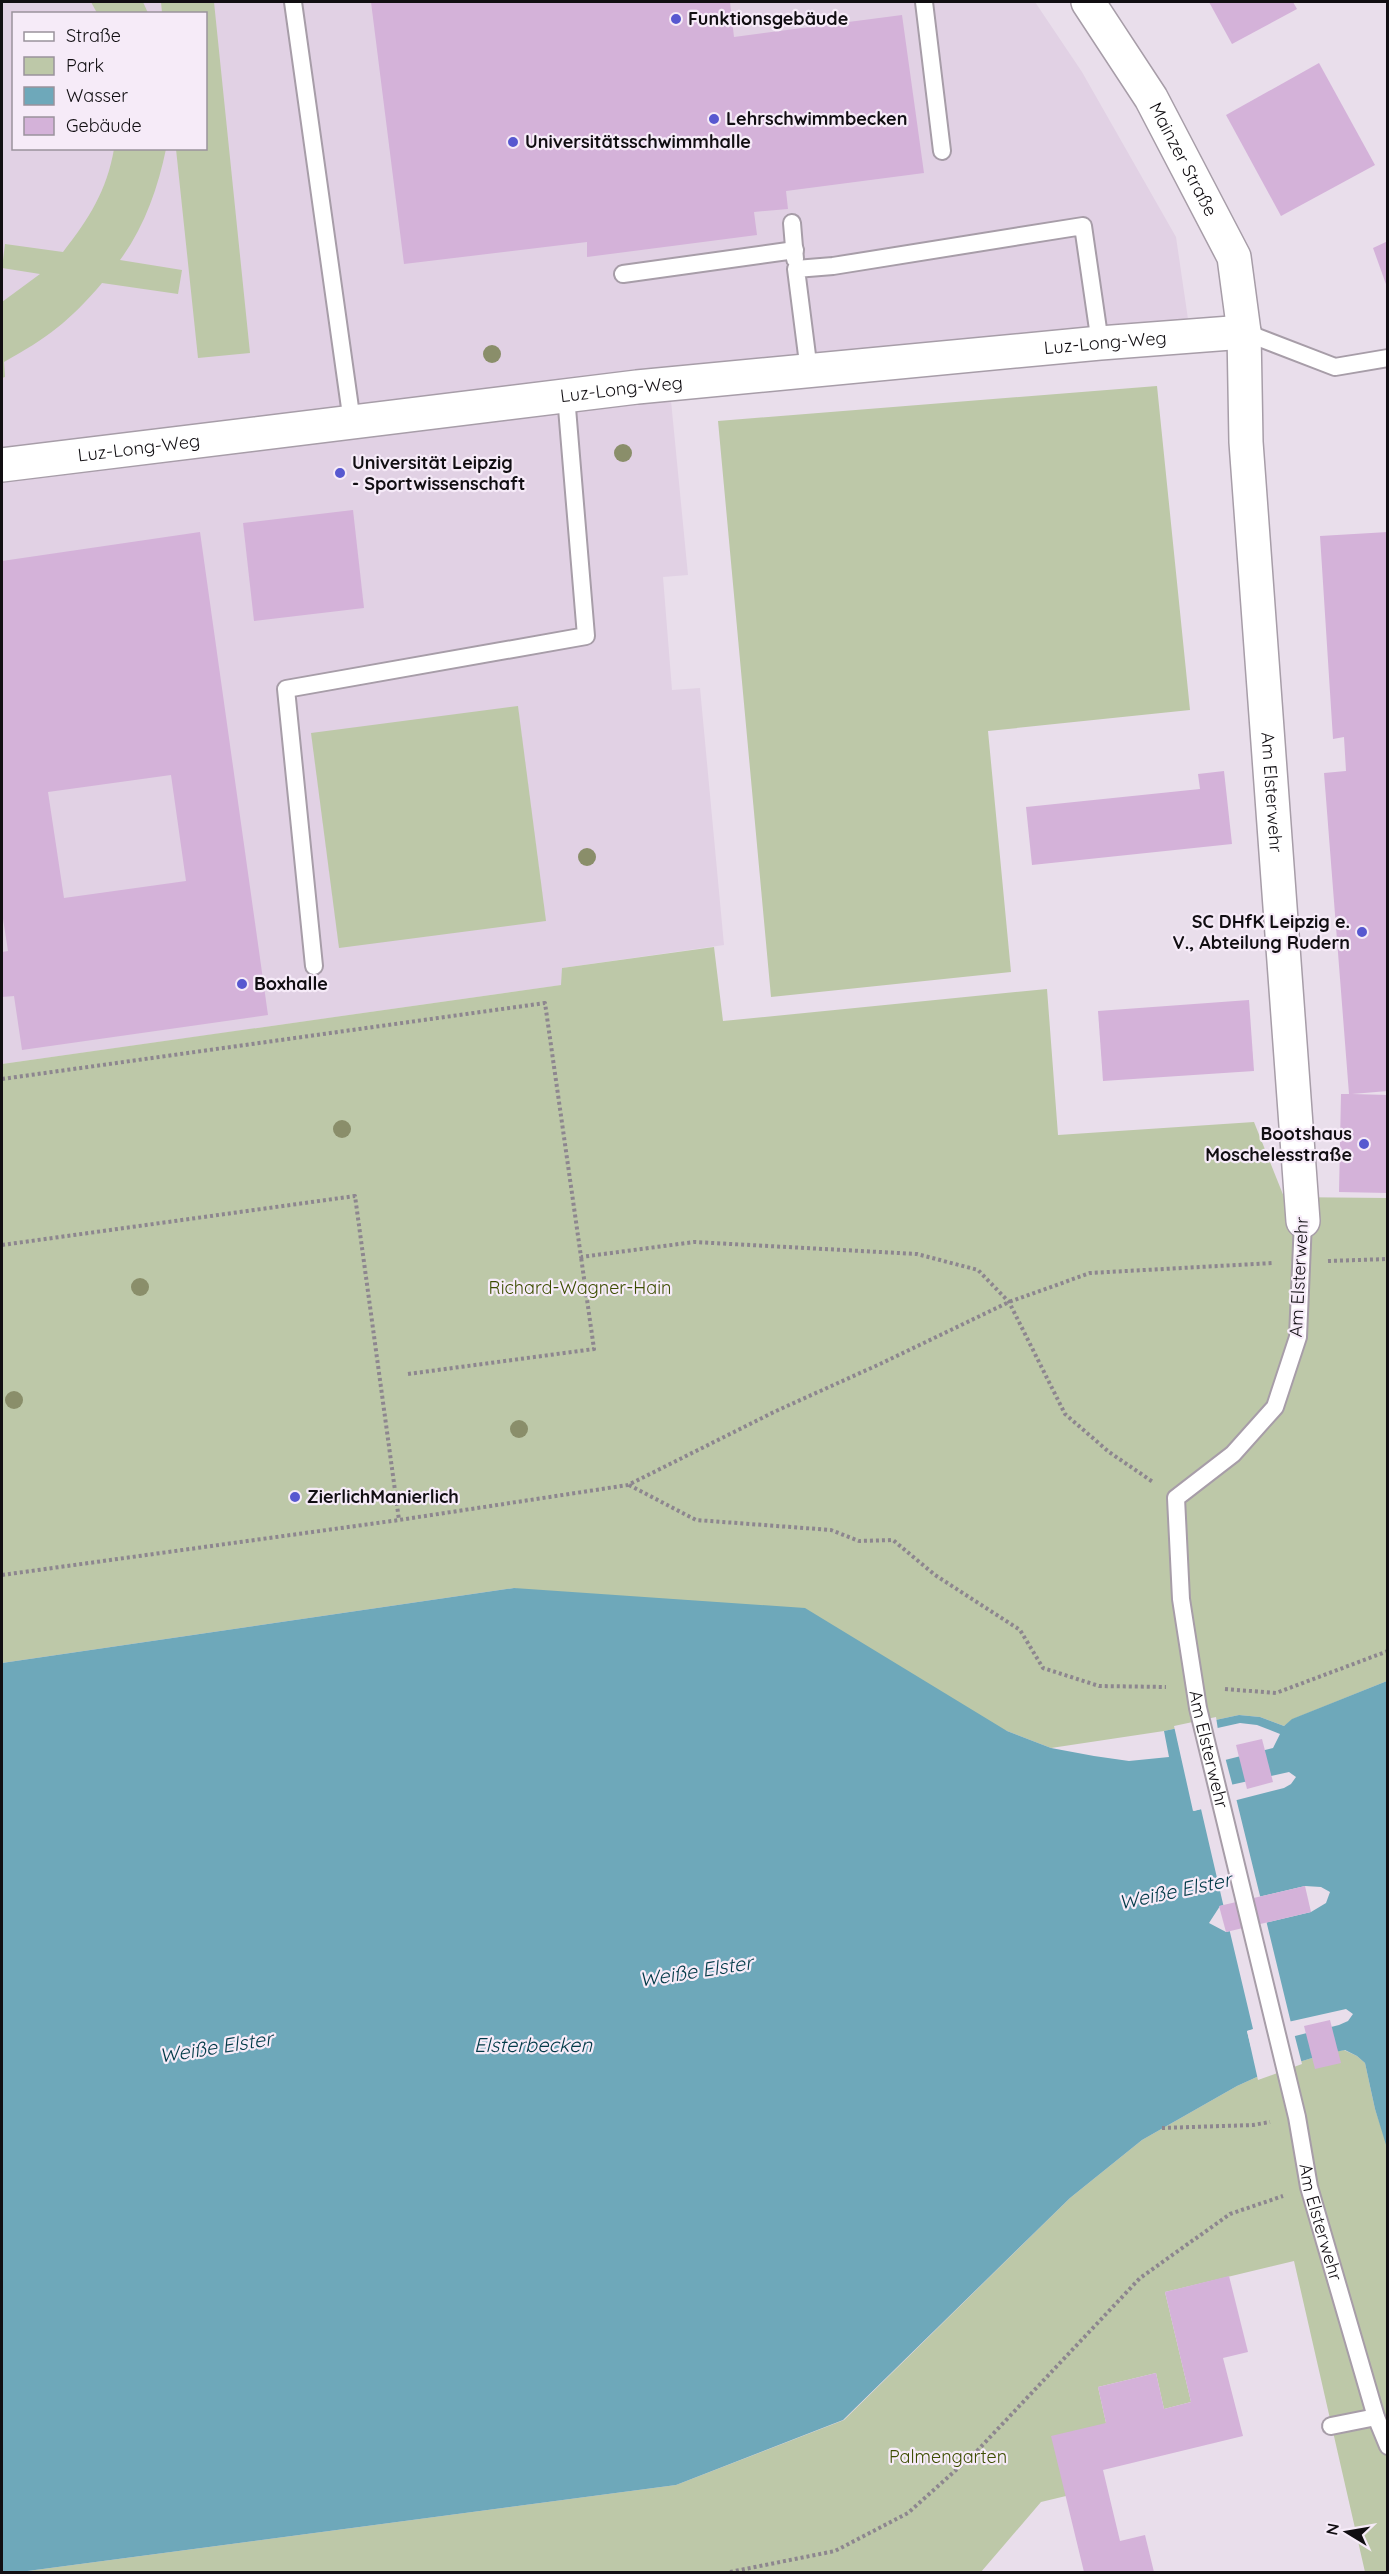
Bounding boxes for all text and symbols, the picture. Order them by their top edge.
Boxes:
place label: Funktionsgebäude [688,7,848,30]
legend [12,12,207,150]
marker: Funktionsgebäude [669,12,683,26]
text: Straße [66,24,121,47]
text: Park [66,54,104,77]
text: Wasser [66,84,128,107]
street label: Mainzer Straße [1144,98,1223,220]
place label: Lehrschwimmbecken [726,107,907,130]
marker: Lehrschwimmbecken [707,112,721,126]
text: Gebäude [66,114,142,137]
place label: Universitätsschwimmhalle [525,130,751,153]
marker: Universitätsschwimmhalle [506,135,520,149]
street label: Luz-Long-Weg [1043,326,1167,359]
street label: Luz-Long-Weg [559,371,684,407]
street label: Luz-Long-Weg [76,429,201,467]
place label: Universität Leipzig - Sportwissenschaft [352,451,525,495]
marker: Universität Leipzig - Sportwissenschaft [333,466,347,480]
street label: Am Elsterwehr [1256,731,1288,853]
place label: SC DHfK Leipzig e. V., Abteilung Rudern [1173,910,1350,954]
marker: SC DHfK Leipzig e. V., Abteilung Rudern [1355,925,1369,939]
place label: Boxhalle [254,972,328,995]
marker: Boxhalle [235,977,249,991]
place label: Bootshaus Moschelesstraße [1205,1122,1352,1166]
marker: Bootshaus Moschelesstraße [1357,1137,1371,1151]
street label: Am Elsterwehr [1284,1216,1313,1338]
park label: Richard-Wagner-Hain [489,1276,671,1299]
place label: ZierlichManierlich [307,1485,459,1508]
marker: ZierlichManierlich [288,1490,302,1504]
street label: Am Elsterwehr [1184,1689,1234,1811]
water label: Weiße Elster [1116,1866,1236,1915]
water label: Weiße Elster [637,1949,757,1992]
water label: Weiße Elster [157,2025,277,2068]
water label: Elsterbecken [474,2032,592,2057]
street label: Am Elsterwehr [1294,2162,1348,2284]
park label: Palmengarten [889,2445,1007,2468]
north arrow [1317,2502,1377,2562]
text: N [1321,2521,1343,2537]

